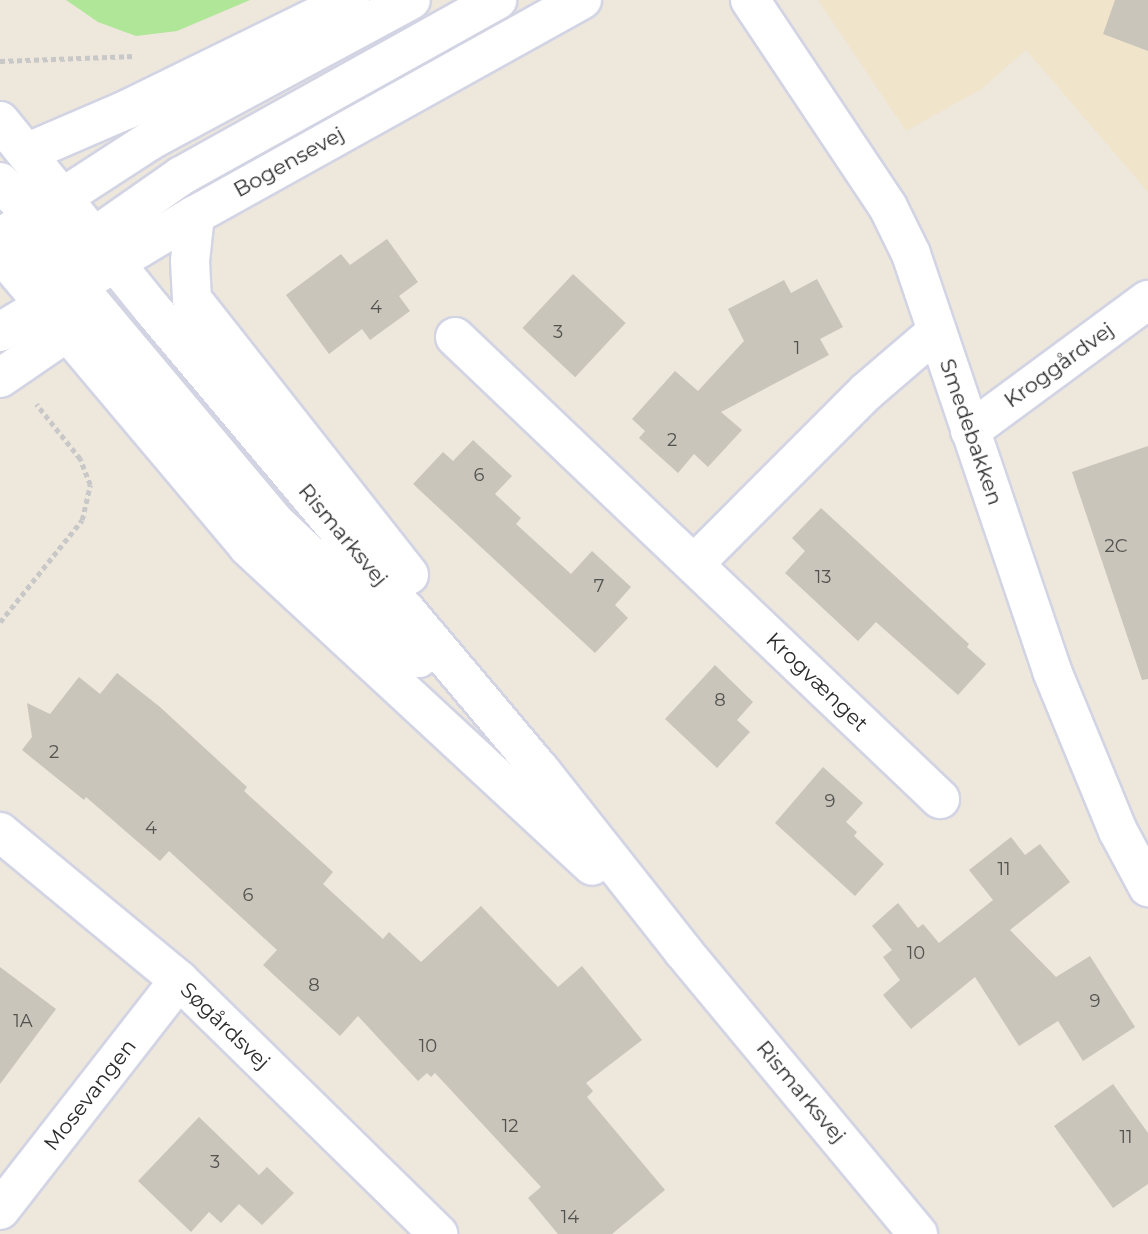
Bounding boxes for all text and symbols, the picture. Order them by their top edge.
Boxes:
street label: Bogensevej [229,121,349,203]
house number: 4 [370,296,382,318]
street label: Kroggårdvej [999,317,1119,413]
house number: 3 [553,321,563,343]
house number: 1 [794,337,800,359]
street label: Smedebakken [934,356,1008,508]
house number: 2 [667,429,677,451]
house number: 6 [474,464,484,486]
street label: Rismarksvej [293,479,393,591]
house number: 2C [1105,535,1127,557]
house number: 13 [815,566,831,588]
house number: 7 [594,575,604,597]
street label: Krogvænget [761,627,873,737]
house number: 8 [714,689,726,711]
house number: 2 [49,741,59,763]
house number: 9 [825,790,835,812]
house number: 4 [145,817,157,839]
house number: 11 [998,858,1010,880]
house number: 6 [243,884,253,906]
house number: 10 [907,942,925,964]
house number: 8 [308,974,320,996]
street label: Søgårdsvej [175,977,275,1075]
house number: 9 [1090,990,1100,1012]
house number: 1A [13,1010,33,1032]
street label: Mosevangen [39,1034,141,1156]
house number: 10 [419,1035,437,1057]
street label: Rismarksvej [751,1036,851,1148]
house number: 12 [502,1115,518,1137]
house number: 11 [1120,1126,1132,1148]
house number: 3 [210,1151,220,1173]
house number: 14 [561,1206,579,1228]

